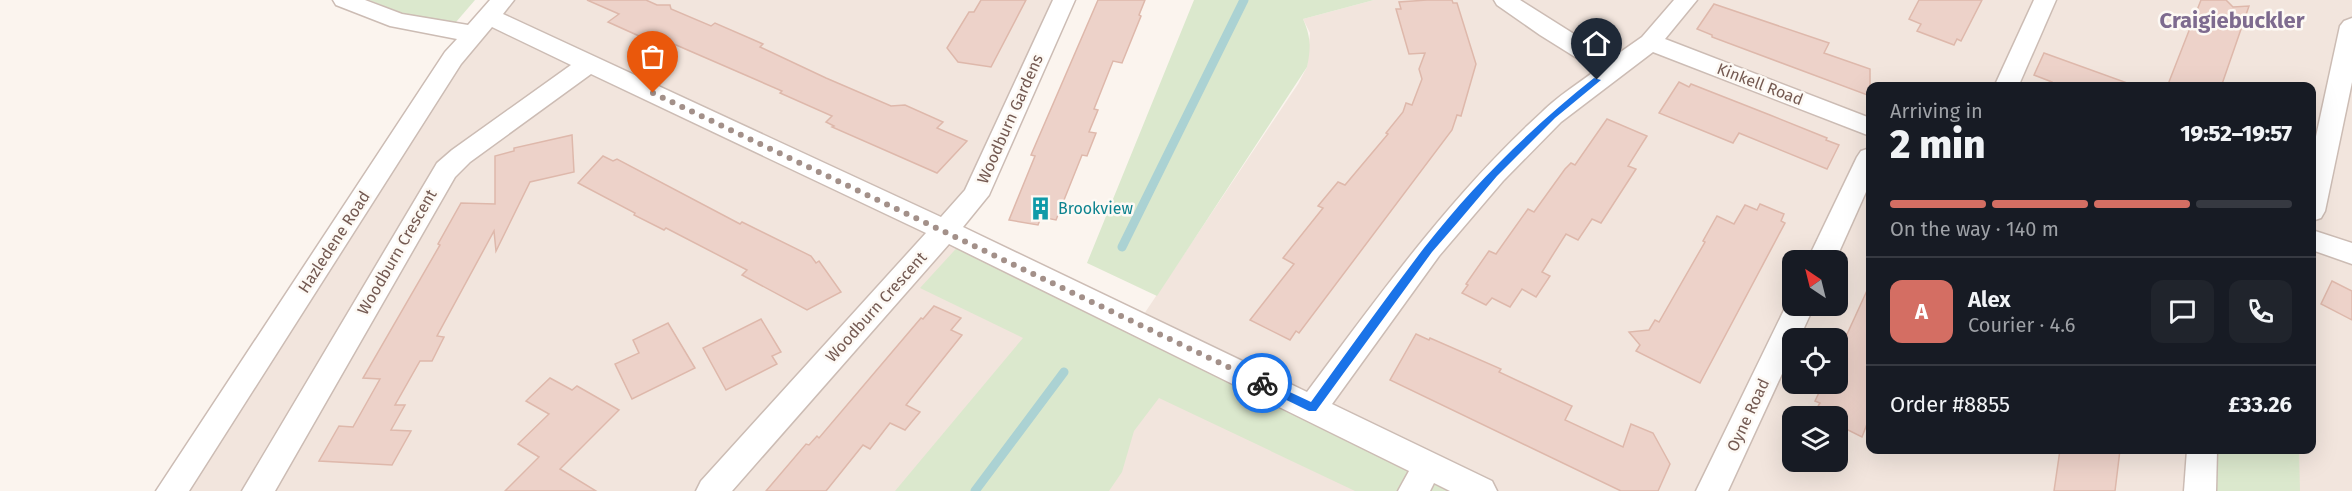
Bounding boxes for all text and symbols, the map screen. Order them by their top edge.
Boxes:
district label: Craigiebuckler [2160,7,2305,34]
pin [1571,18,1622,80]
icon: home [1580,27,1613,60]
pin [627,31,678,93]
icon: bag [636,40,669,73]
street label: Woodburn Gardens [973,51,1047,187]
street label: Kinkell Road [1714,59,1806,109]
text: Arriving in [1890,99,1983,123]
text: 19:52–19:57 [2180,120,2292,147]
text: 2 min [1890,122,1986,168]
street label: Woodburn Crescent [353,186,441,318]
street label: Hazledene Road [294,188,374,296]
building icon: Brookview [1027,195,1053,221]
place label: Brookview [1058,199,1133,218]
text: On the way · 140 m [1890,217,2059,241]
street label: Woodburn Crescent [822,248,931,366]
north arrow [1782,250,1848,316]
map controls [1782,250,1848,472]
button: chat [2151,280,2214,343]
button: phone [2229,280,2292,343]
text: Alex [1968,286,2011,313]
text: A [1915,298,1928,325]
text: Courier · 4.6 [1968,313,2075,337]
button: locate [1782,328,1848,394]
courier [1232,353,1292,413]
icon: bike [1246,367,1279,400]
street label: Oyne Road [1723,376,1773,454]
text: Order #8855 [1890,391,2010,418]
text: £33.26 [2228,391,2292,418]
button: layers [1782,406,1848,472]

